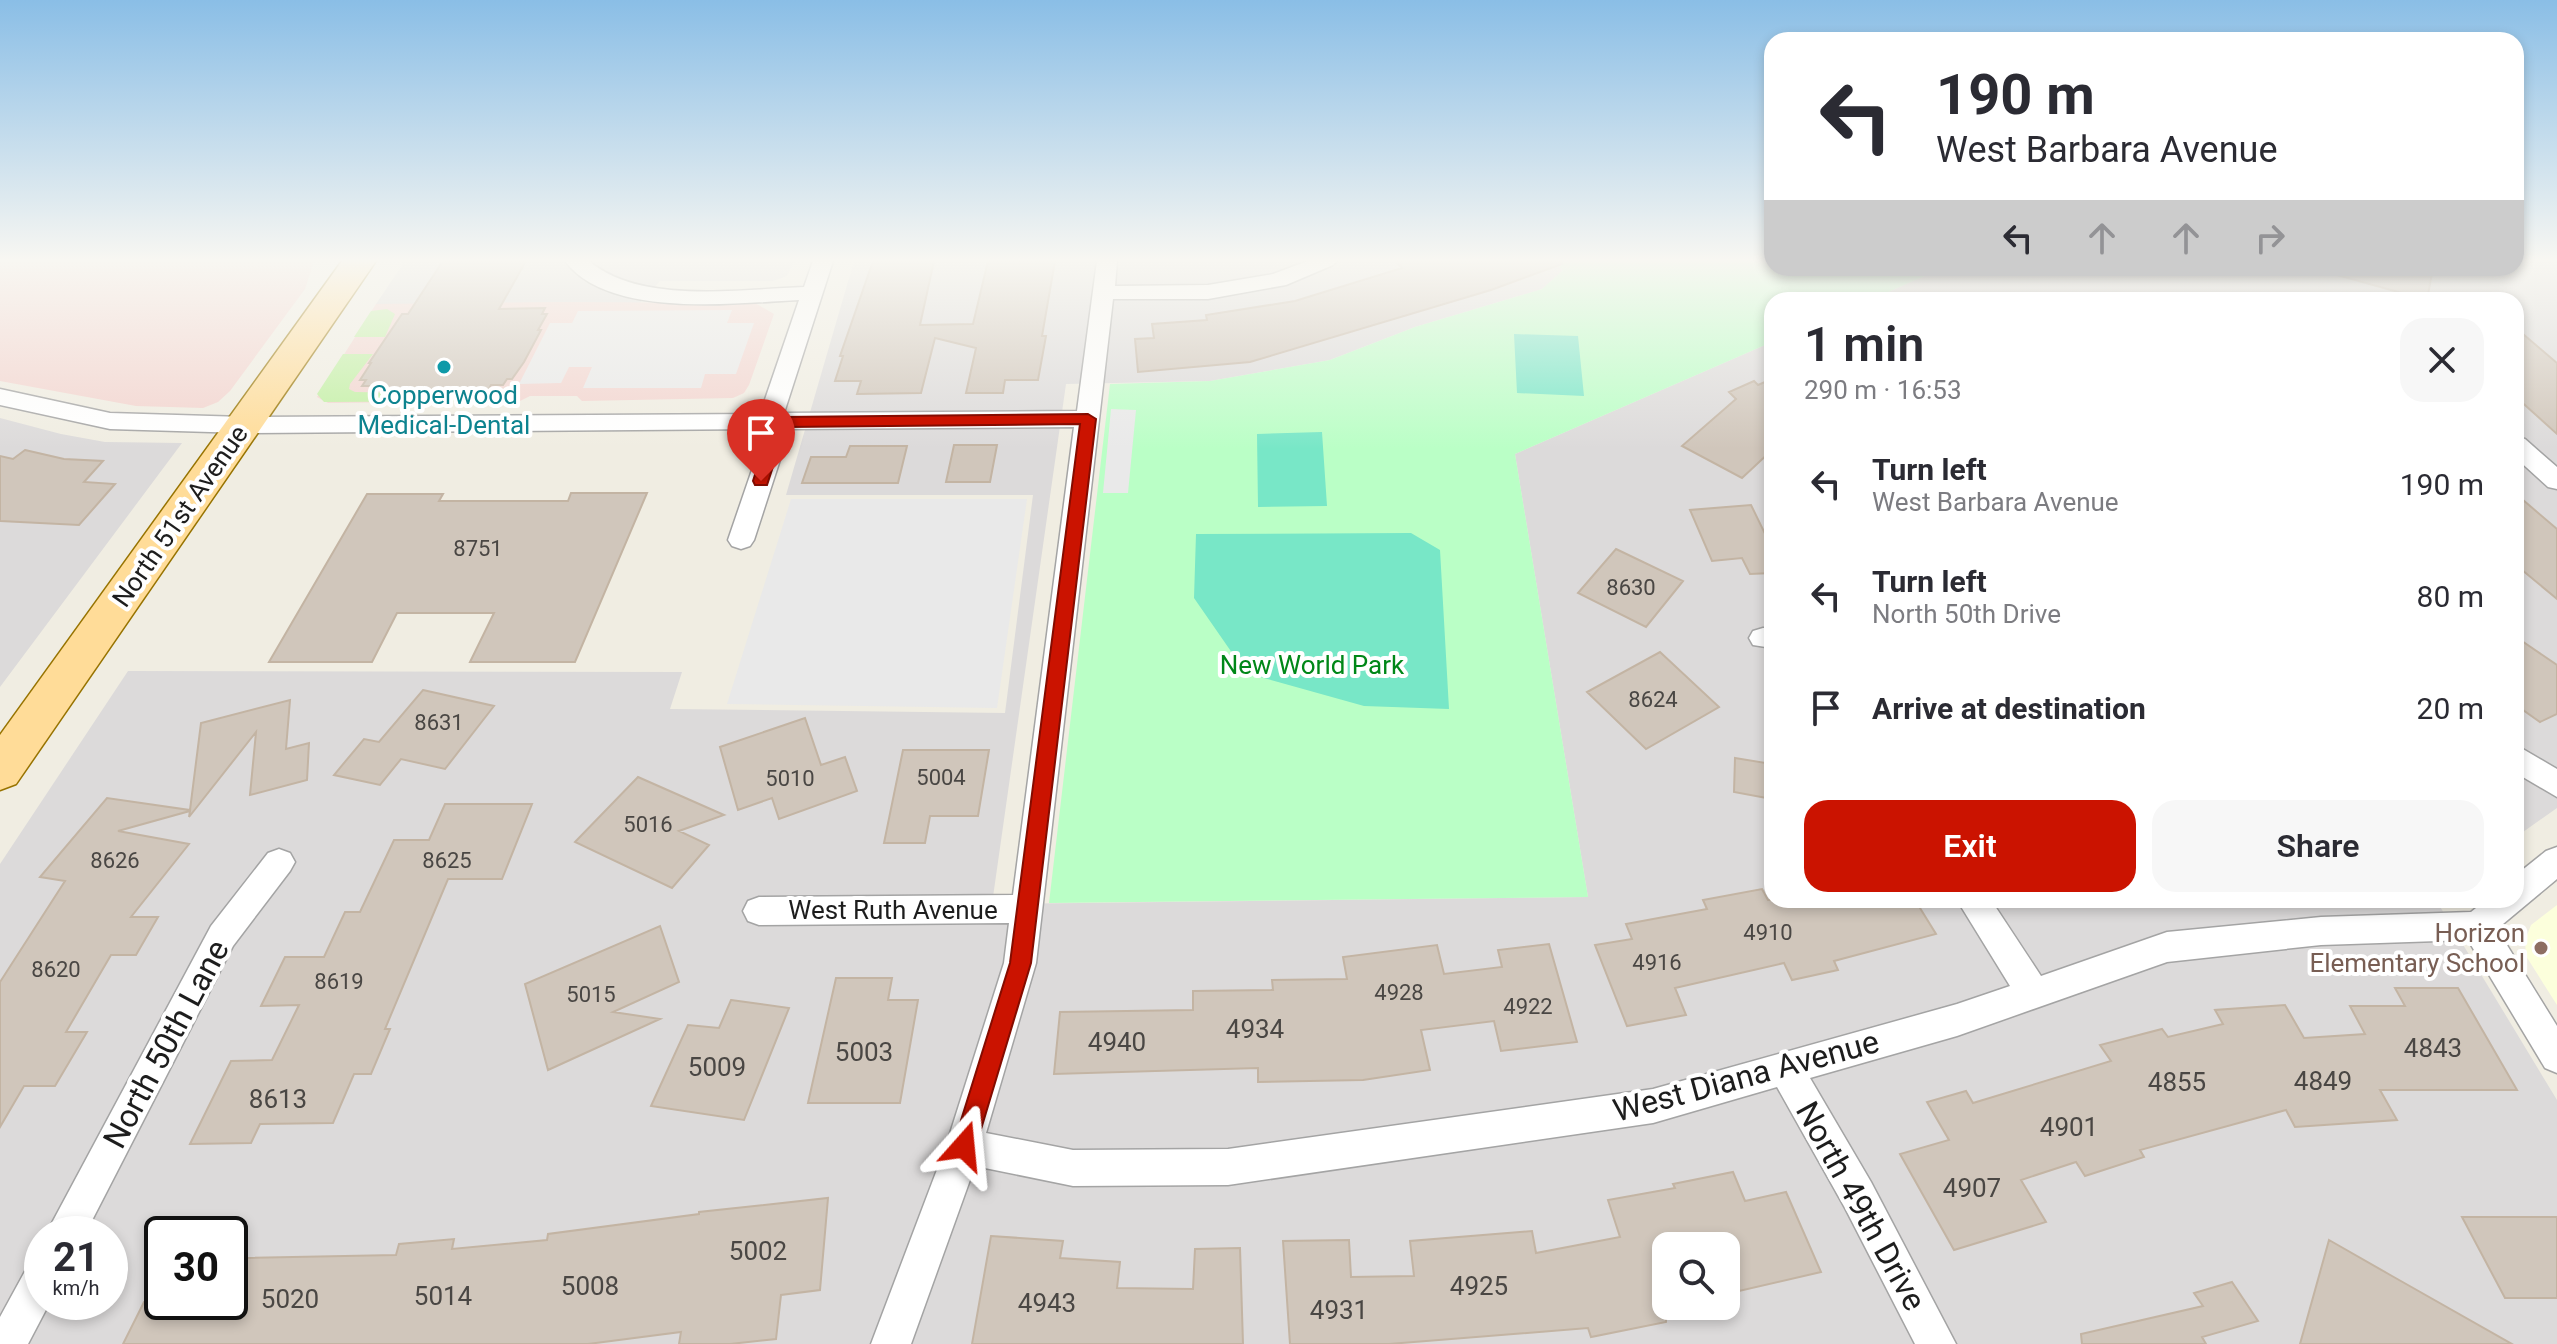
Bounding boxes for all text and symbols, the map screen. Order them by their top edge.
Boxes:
text: 190 m [1936,62,2095,128]
icon: left [1804,64,1908,168]
text: West Barbara Avenue [1936,129,2278,171]
icon: left [1996,216,2040,260]
icon: ahead [2080,216,2124,260]
icon: ahead [2164,216,2208,260]
icon: right [2248,216,2292,260]
text: 1 min [1804,316,1924,373]
button: close [2400,318,2484,402]
marker: Copperwood Medical-Dental [435,358,453,376]
text: 290 m · 16:53 [1804,375,1962,405]
place label: Copperwood Medical-Dental [358,380,530,440]
pin [727,399,795,481]
icon: arrive [739,411,783,455]
street label: North 51st Avenue [106,419,254,613]
text: Turn left [1872,452,1987,487]
icon: left [1804,462,1848,506]
text: 190 m [2400,467,2484,502]
text: West Barbara Avenue [1872,487,2119,517]
house number: 8751 [453,536,503,561]
text: Turn left [1872,564,1987,599]
icon: left [1804,574,1848,618]
house number: 8630 [1606,575,1656,600]
text: 80 m [2417,579,2484,614]
text: North 50th Drive [1872,599,2061,629]
park label: New World Park [1220,650,1405,680]
icon: arrive [1804,686,1848,730]
house number: 8624 [1628,687,1678,712]
text: Arrive at destination [1872,691,2146,726]
text: 20 m [2417,691,2484,726]
house number: 8631 [414,710,464,735]
house number: 5004 [916,765,966,790]
house number: 5010 [765,766,815,791]
button: Exit [1804,800,2136,892]
button: Share [2152,800,2484,892]
house number: 5016 [623,812,673,837]
house number: 8626 [90,848,140,873]
house number: 8625 [422,848,472,873]
street label: West Ruth Avenue [788,895,998,925]
place label: Horizon Elementary School [2309,918,2525,978]
house number: 4910 [1743,920,1793,945]
street label: North 50th Lane [95,934,237,1154]
marker: Horizon Elementary School [2532,939,2550,957]
house number: 4916 [1632,950,1682,975]
house number: 8620 [31,957,81,982]
house number: 8619 [314,969,364,994]
house number: 4928 [1374,980,1424,1005]
house number: 5015 [566,982,616,1007]
house number: 4922 [1503,994,1553,1019]
house number: 4934 [1226,1014,1285,1044]
street label: West Diana Avenue [1609,1022,1883,1130]
house number: 4940 [1088,1027,1146,1057]
house number: 4843 [2404,1033,2462,1063]
house number: 5003 [835,1037,893,1067]
house number: 5009 [688,1052,746,1082]
house number: 4849 [2294,1066,2352,1096]
house number: 4855 [2148,1067,2206,1097]
house number: 8613 [249,1084,307,1114]
street label: North 49th Drive [1788,1095,1934,1317]
position arrow [922,1104,1006,1188]
house number: 4901 [2040,1112,2098,1142]
house number: 4907 [1943,1173,2001,1203]
speed limit sign: 30 [144,1216,248,1320]
map controls [1652,1232,1740,1320]
button: search [1652,1232,1740,1320]
text: 21 [53,1234,99,1281]
house number: 5002 [729,1236,787,1266]
house number: 5008 [561,1271,619,1301]
house number: 4925 [1450,1271,1508,1301]
text: km/h [53,1276,99,1300]
house number: 5014 [414,1281,473,1311]
house number: 5020 [261,1284,319,1314]
house number: 4943 [1018,1288,1076,1318]
house number: 4931 [1310,1295,1368,1325]

